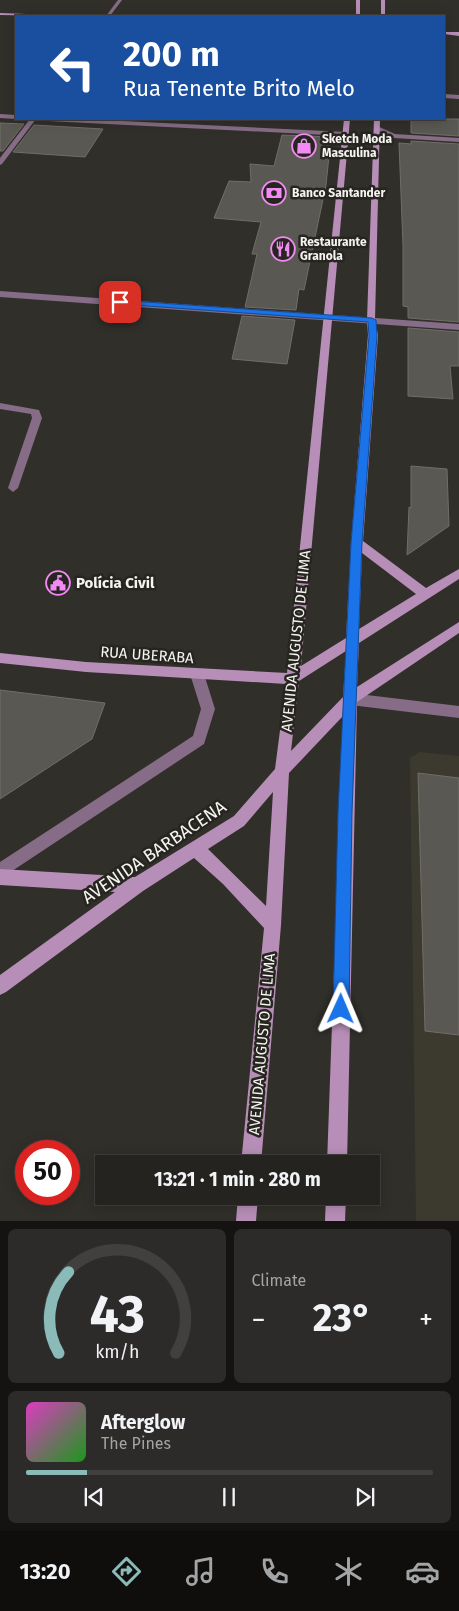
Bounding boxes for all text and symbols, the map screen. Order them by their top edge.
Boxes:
text: 200 m [123,33,220,75]
icon: left [40,35,105,100]
text: Rua Tenente Brito Melo [123,75,355,102]
place label: Sketch Moda Masculina [322,132,393,160]
shop icon: Sketch Moda Masculina [291,133,317,159]
bank icon: Banco Santander [261,180,287,206]
place label: Banco Santander [292,186,385,200]
place label: Restaurante Granola [300,235,367,263]
restaurant icon: Restaurante Granola [270,236,296,262]
pin [99,281,141,323]
icon: arrive [106,288,134,316]
street label: AVENIDA AUGUSTO DE LIMA [278,549,315,733]
public building icon: Polícia Civil [45,570,71,596]
place label: Polícia Civil [76,574,155,592]
street label: RUA UBERABA [100,643,195,667]
street label: AVENIDA BARBACENA [78,795,231,908]
street label: AVENIDA AUGUSTO DE LIMA [245,952,279,1136]
position arrow [314,982,366,1034]
speed limit sign: 50 [15,1140,80,1205]
text: 13:21 · 1 min · 280 m [154,1168,321,1191]
text: Climate [252,1271,306,1290]
text: 43 [89,1283,145,1346]
text: 23° [313,1295,372,1341]
text: − [252,1303,266,1336]
text: + [419,1303,433,1336]
text: km/h [95,1341,139,1363]
text: Afterglow [101,1411,185,1434]
text: The Pines [101,1434,171,1453]
icon: previous [80,1483,108,1511]
icon: pause [215,1483,243,1511]
icon: next [351,1483,379,1511]
icon: directions [109,1554,144,1589]
icon: music [183,1554,218,1589]
icon: phone [257,1554,292,1589]
icon: climate [331,1554,366,1589]
icon: car [405,1554,440,1589]
text: 13:20 [19,1558,71,1585]

